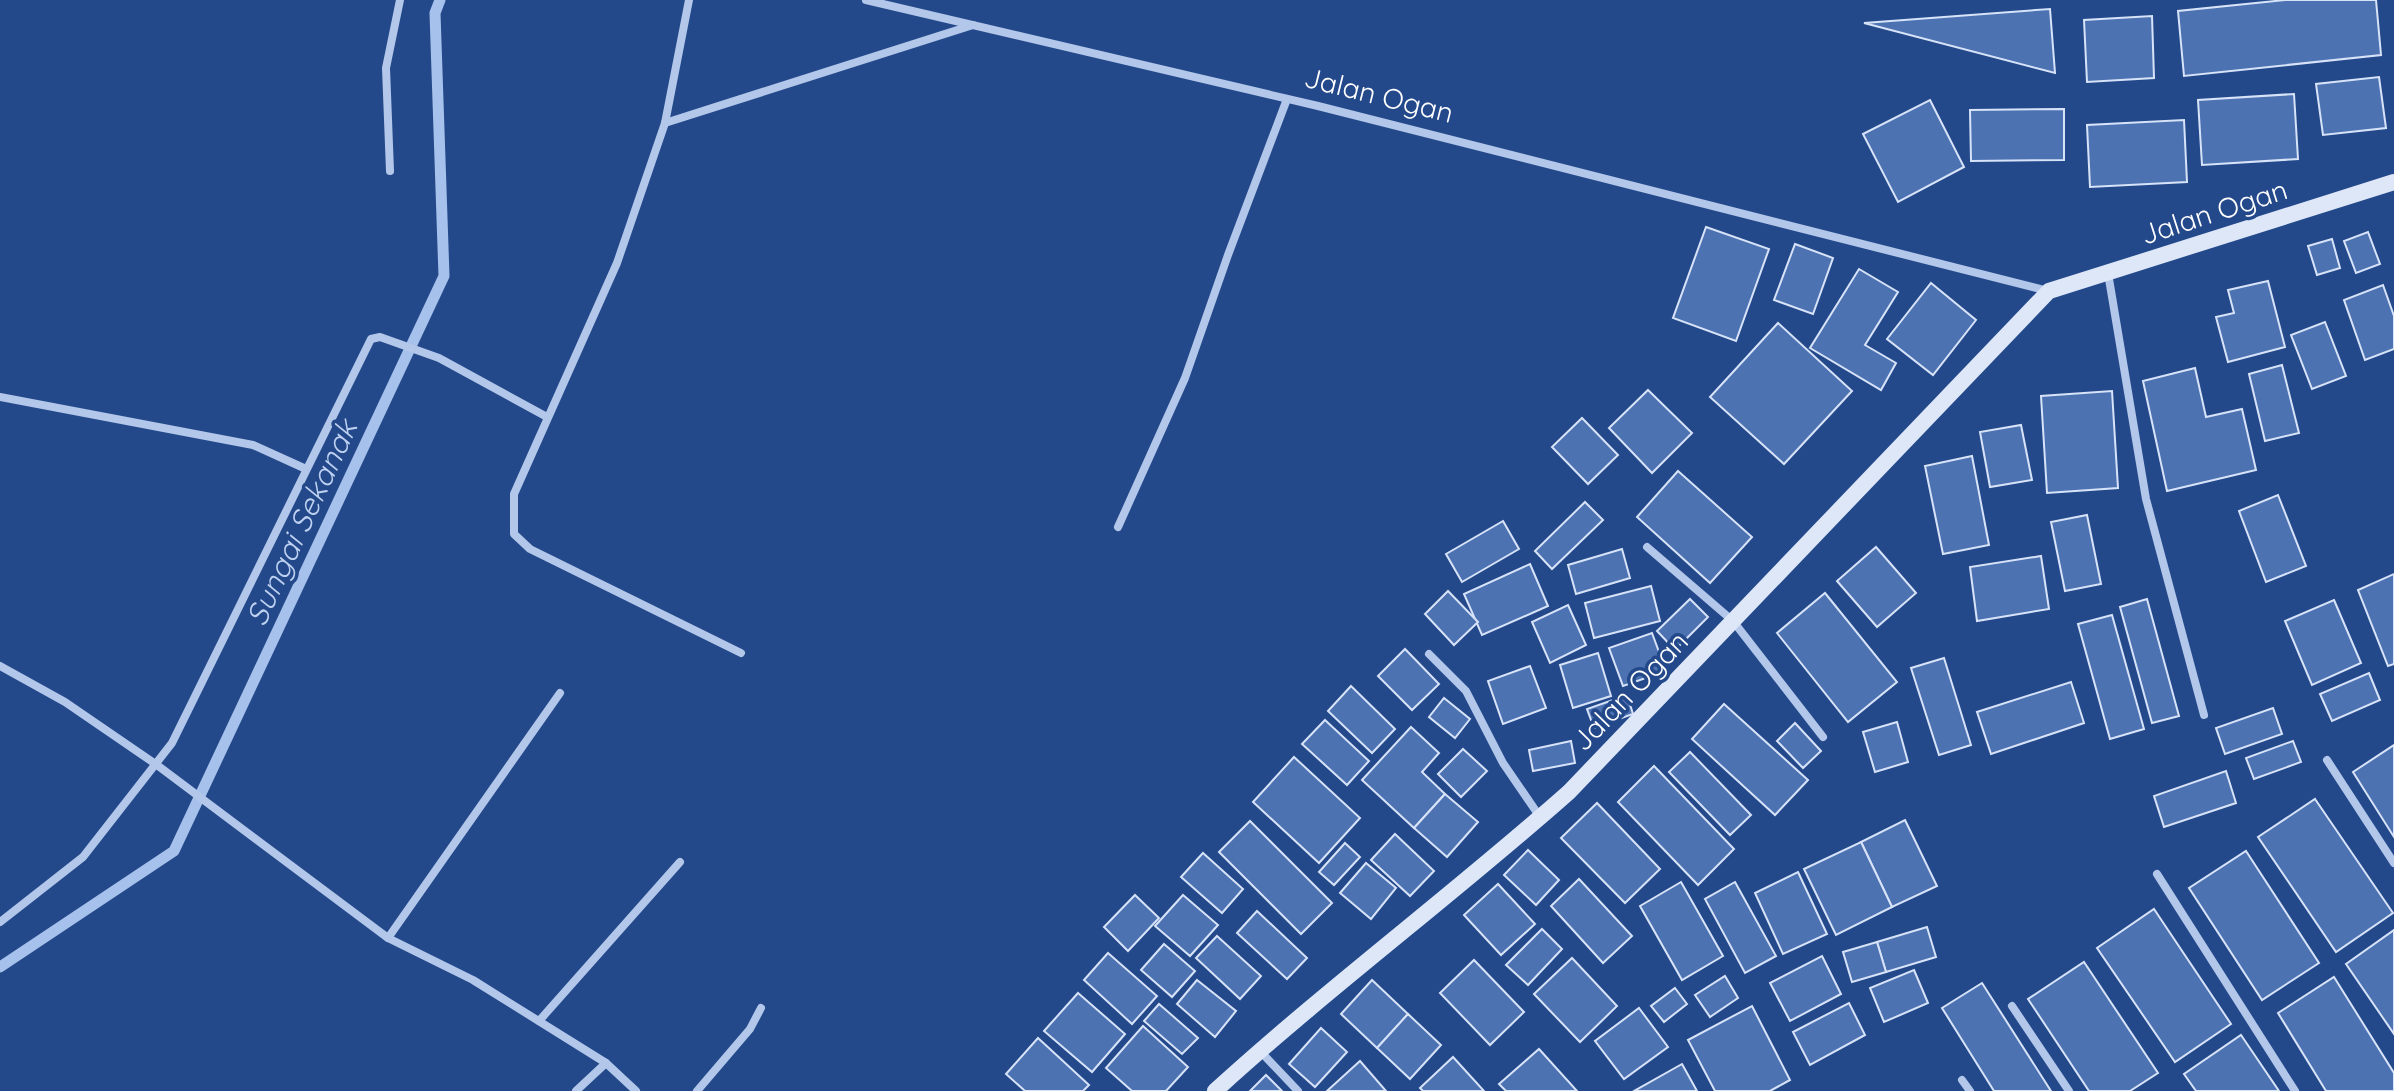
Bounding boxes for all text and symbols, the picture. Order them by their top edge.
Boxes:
street label: Jalan Ogan [1301,59,1457,130]
street label: Jalan Ogan [2136,171,2292,252]
water label: Sungai Sekanak [237,411,366,631]
street label: Jalan Ogan [1564,624,1695,758]

